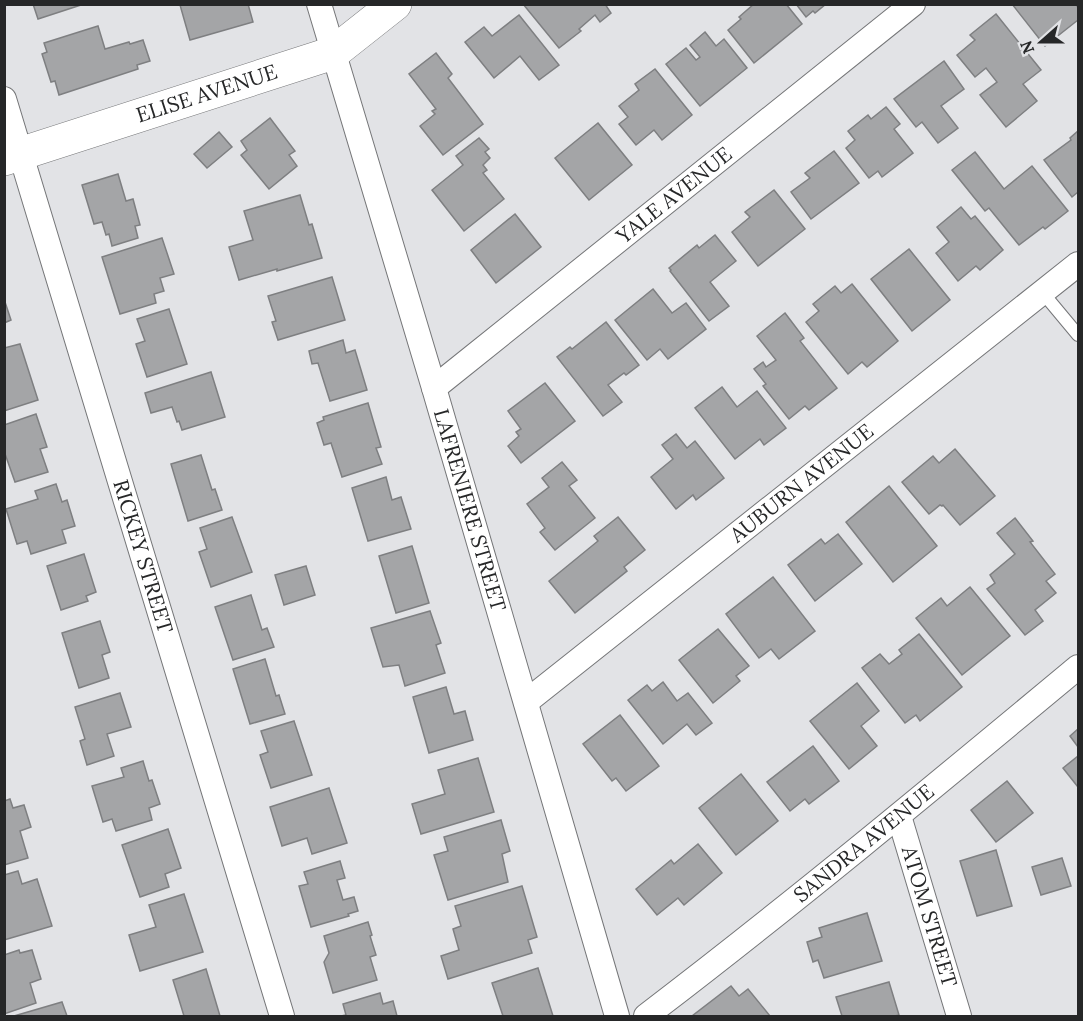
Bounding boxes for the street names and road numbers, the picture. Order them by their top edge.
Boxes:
street label: ELISE AVENUE [133,58,281,129]
street label: YALE AVENUE [610,140,737,250]
street label: LAFRENIERE STREET [428,406,512,614]
street label: AUBURN AVENUE [723,418,879,549]
street label: RICKEY STREET [107,476,179,636]
street label: SANDRA AVENUE [788,778,939,908]
street label: ATOM STREET [896,842,964,990]

